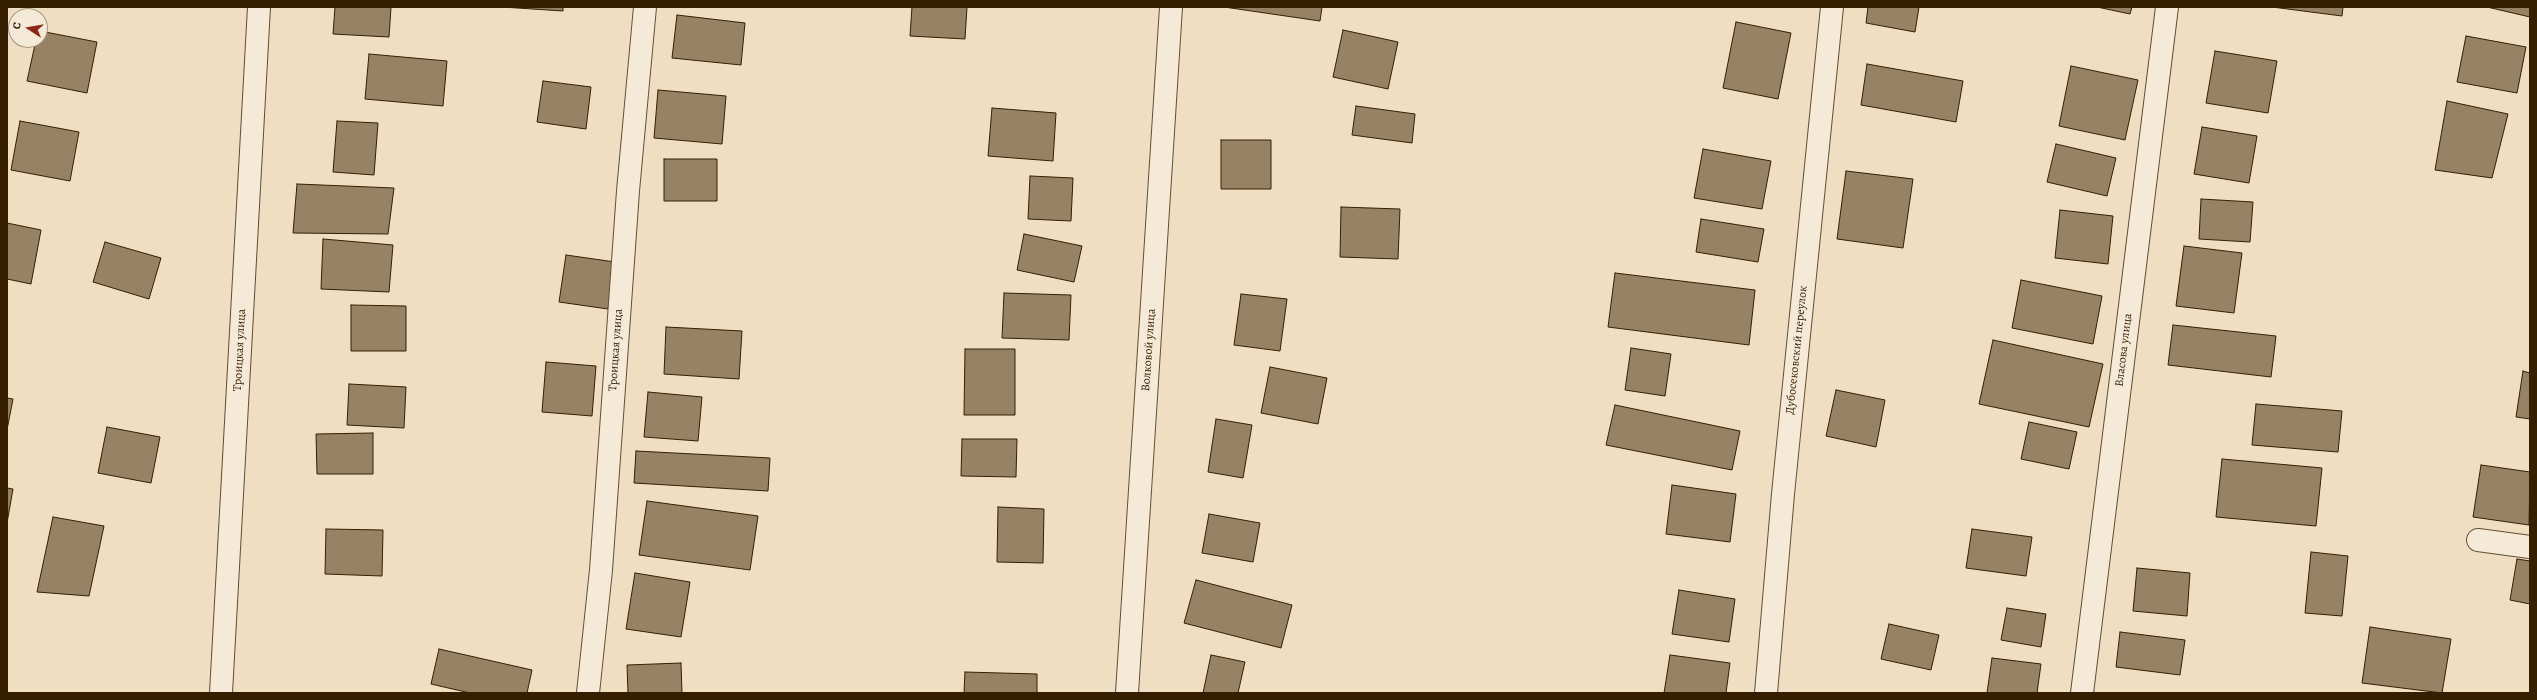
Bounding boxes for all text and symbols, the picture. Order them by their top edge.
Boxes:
north arrow [8,8,48,48]
text: С [9,21,25,30]
street label: Дубосековский переулок [1783,285,1811,415]
street label: Троицкая улица [231,308,249,392]
street label: Троицкая улица [606,308,626,392]
street label: Волковой улица [1139,308,1159,392]
street label: Власова улица [2112,312,2136,388]

